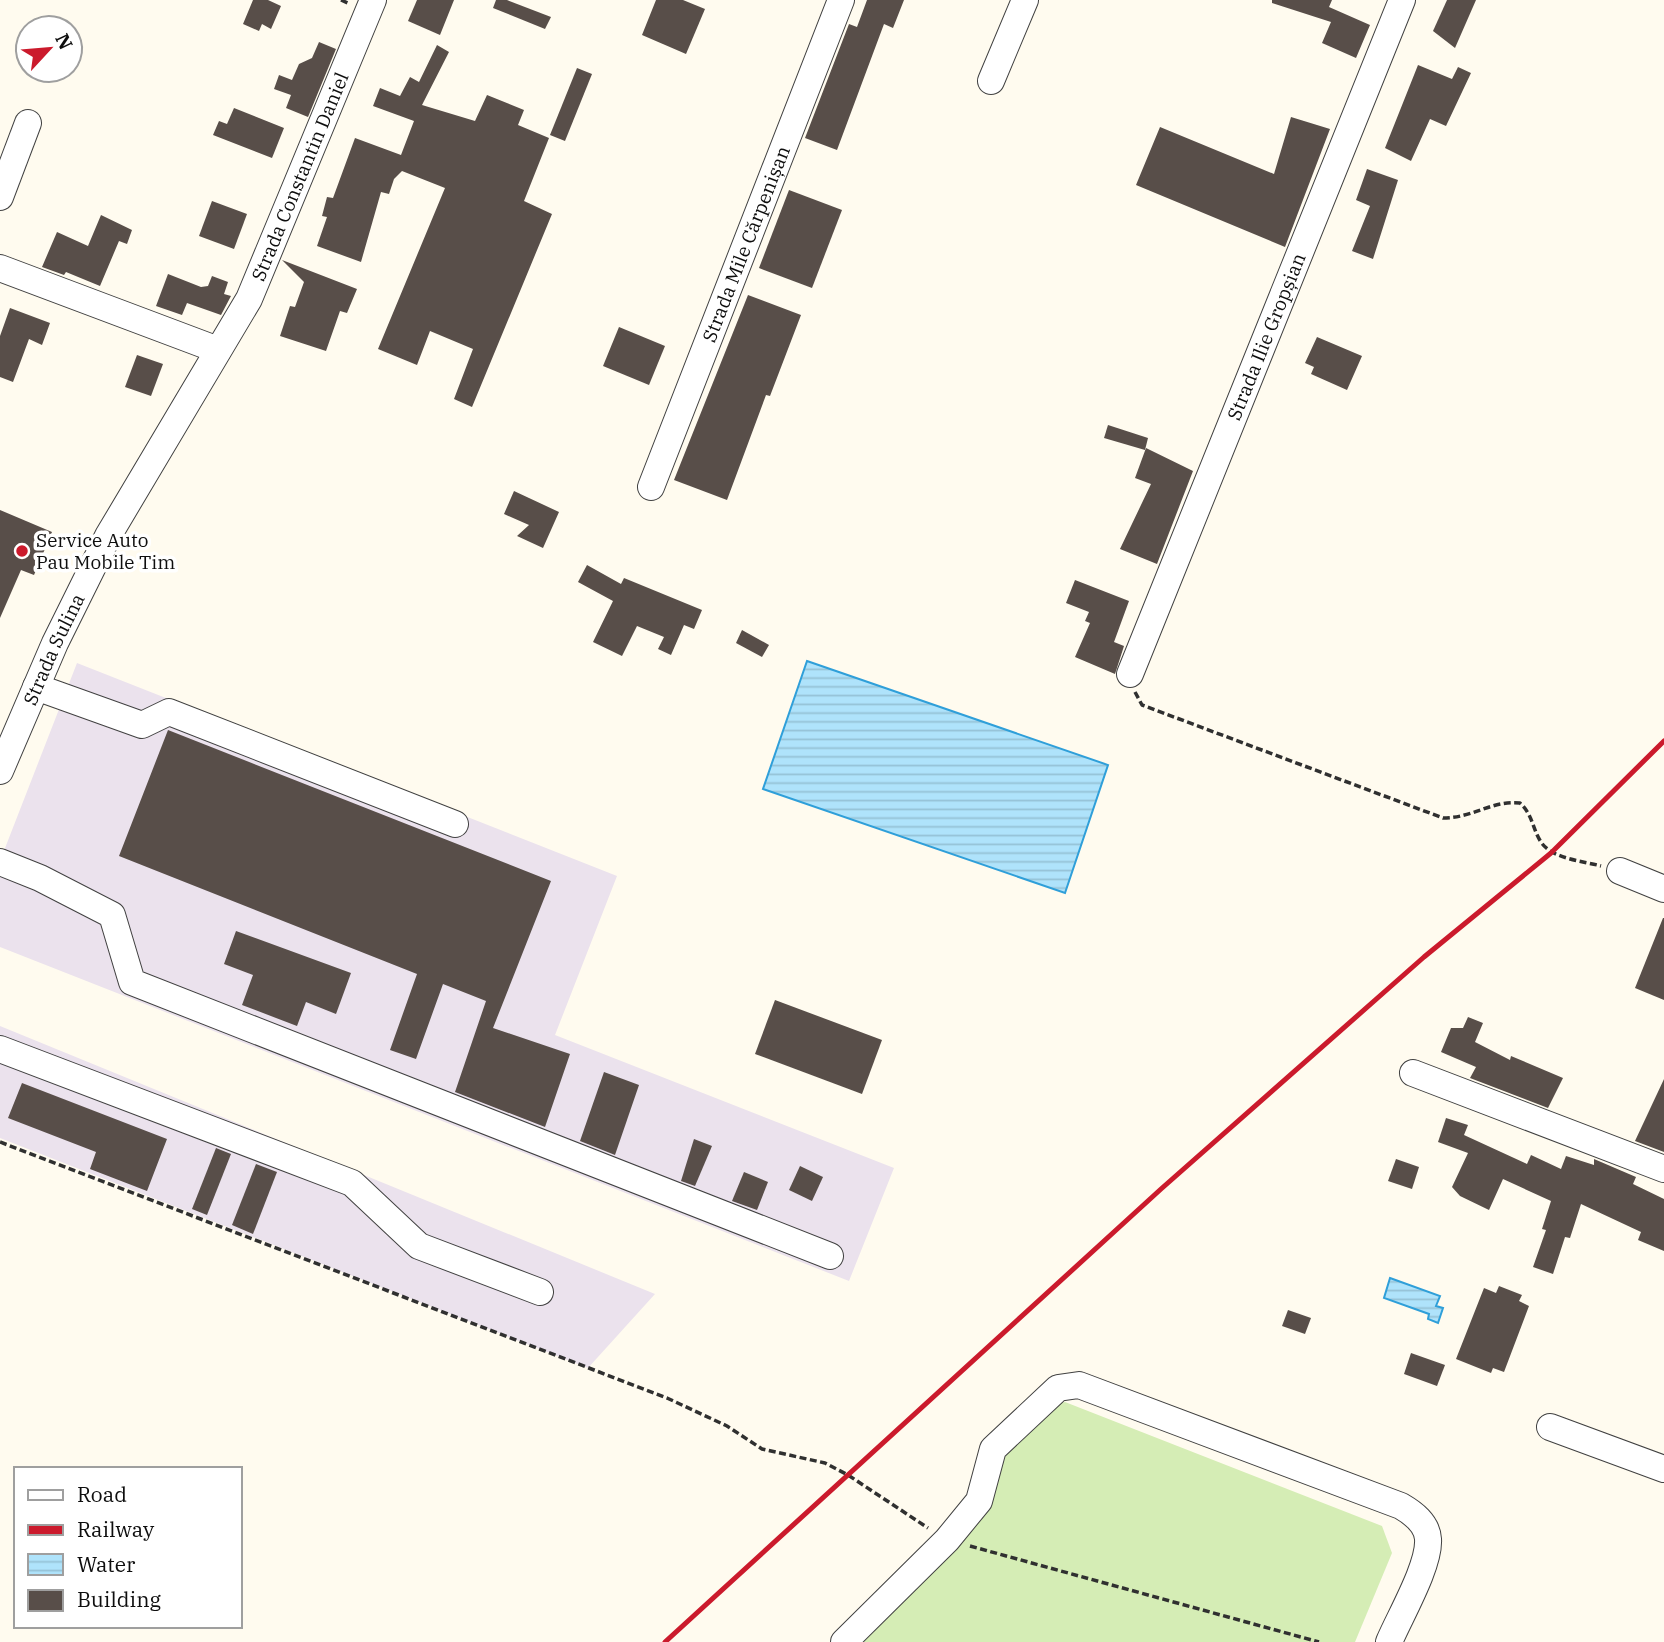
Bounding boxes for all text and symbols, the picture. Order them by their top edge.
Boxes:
north arrow [14,14,84,84]
text: N [50,30,78,54]
street label: Strada Constantin Daniel [246,68,354,284]
street label: Strada Mile Cărpenișan [697,142,795,346]
street label: Strada Ilie Gropșian [1222,249,1311,424]
place label: Service Auto Pau Mobile Tim [36,528,175,574]
marker: Service Auto Pau Mobile Tim [14,543,30,559]
street label: Strada Sulina [18,589,90,709]
legend [14,1467,242,1628]
text: Road [77,1480,127,1508]
text: Railway [77,1515,155,1543]
text: Water [77,1550,136,1578]
text: Building [77,1585,162,1613]

